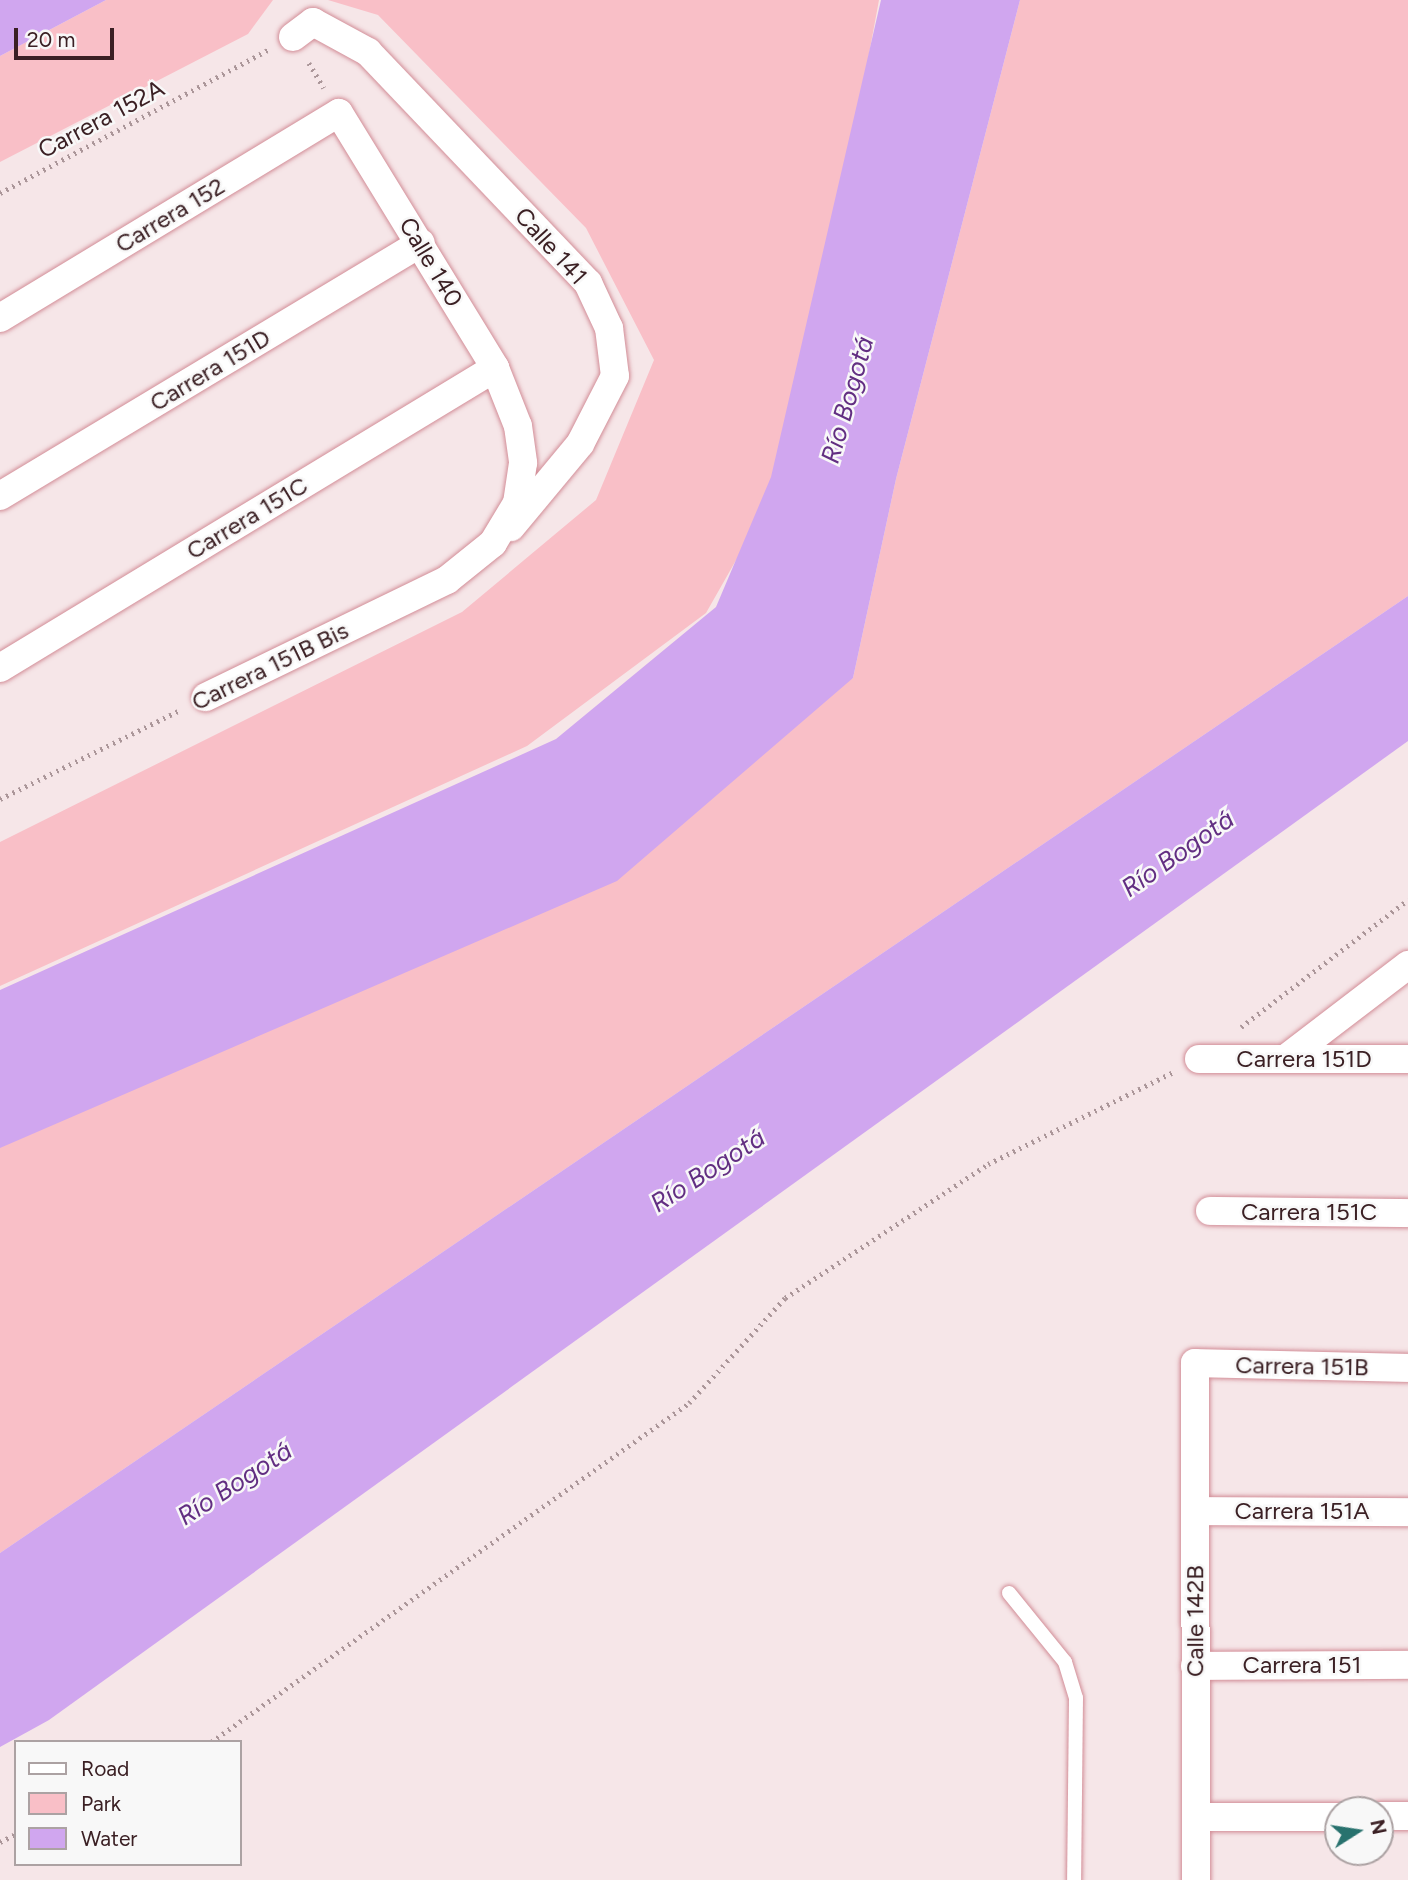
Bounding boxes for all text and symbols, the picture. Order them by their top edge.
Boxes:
scale bar [18,14,117,58]
text: 20 m [27,27,75,52]
street label: Carrera 152A [33,74,169,164]
street label: Carrera 152 [110,171,230,259]
street label: Calle 141 [509,201,593,291]
street label: Calle 140 [393,212,469,312]
street label: Carrera 151D [145,323,275,417]
water label: Río Bogotá [815,333,881,467]
street label: Carrera 151C [181,471,313,565]
street label: Carrera 151B Bis [187,616,353,716]
water label: Río Bogotá [1116,804,1240,904]
street label: Carrera 151D [1236,1045,1372,1073]
water label: Río Bogotá [645,1122,771,1220]
street label: Carrera 151C [1241,1198,1377,1226]
street label: Carrera 151B [1235,1350,1369,1382]
water label: Río Bogotá [172,1435,298,1533]
street label: Carrera 151A [1234,1497,1370,1525]
street label: Calle 142B [1181,1565,1209,1677]
street label: Carrera 151 [1243,1651,1361,1679]
legend [14,1740,242,1866]
text: Road [81,1756,129,1781]
text: Park [81,1791,121,1816]
north arrow [1324,1796,1394,1866]
text: N [1365,1817,1391,1837]
text: Water [81,1826,137,1851]

